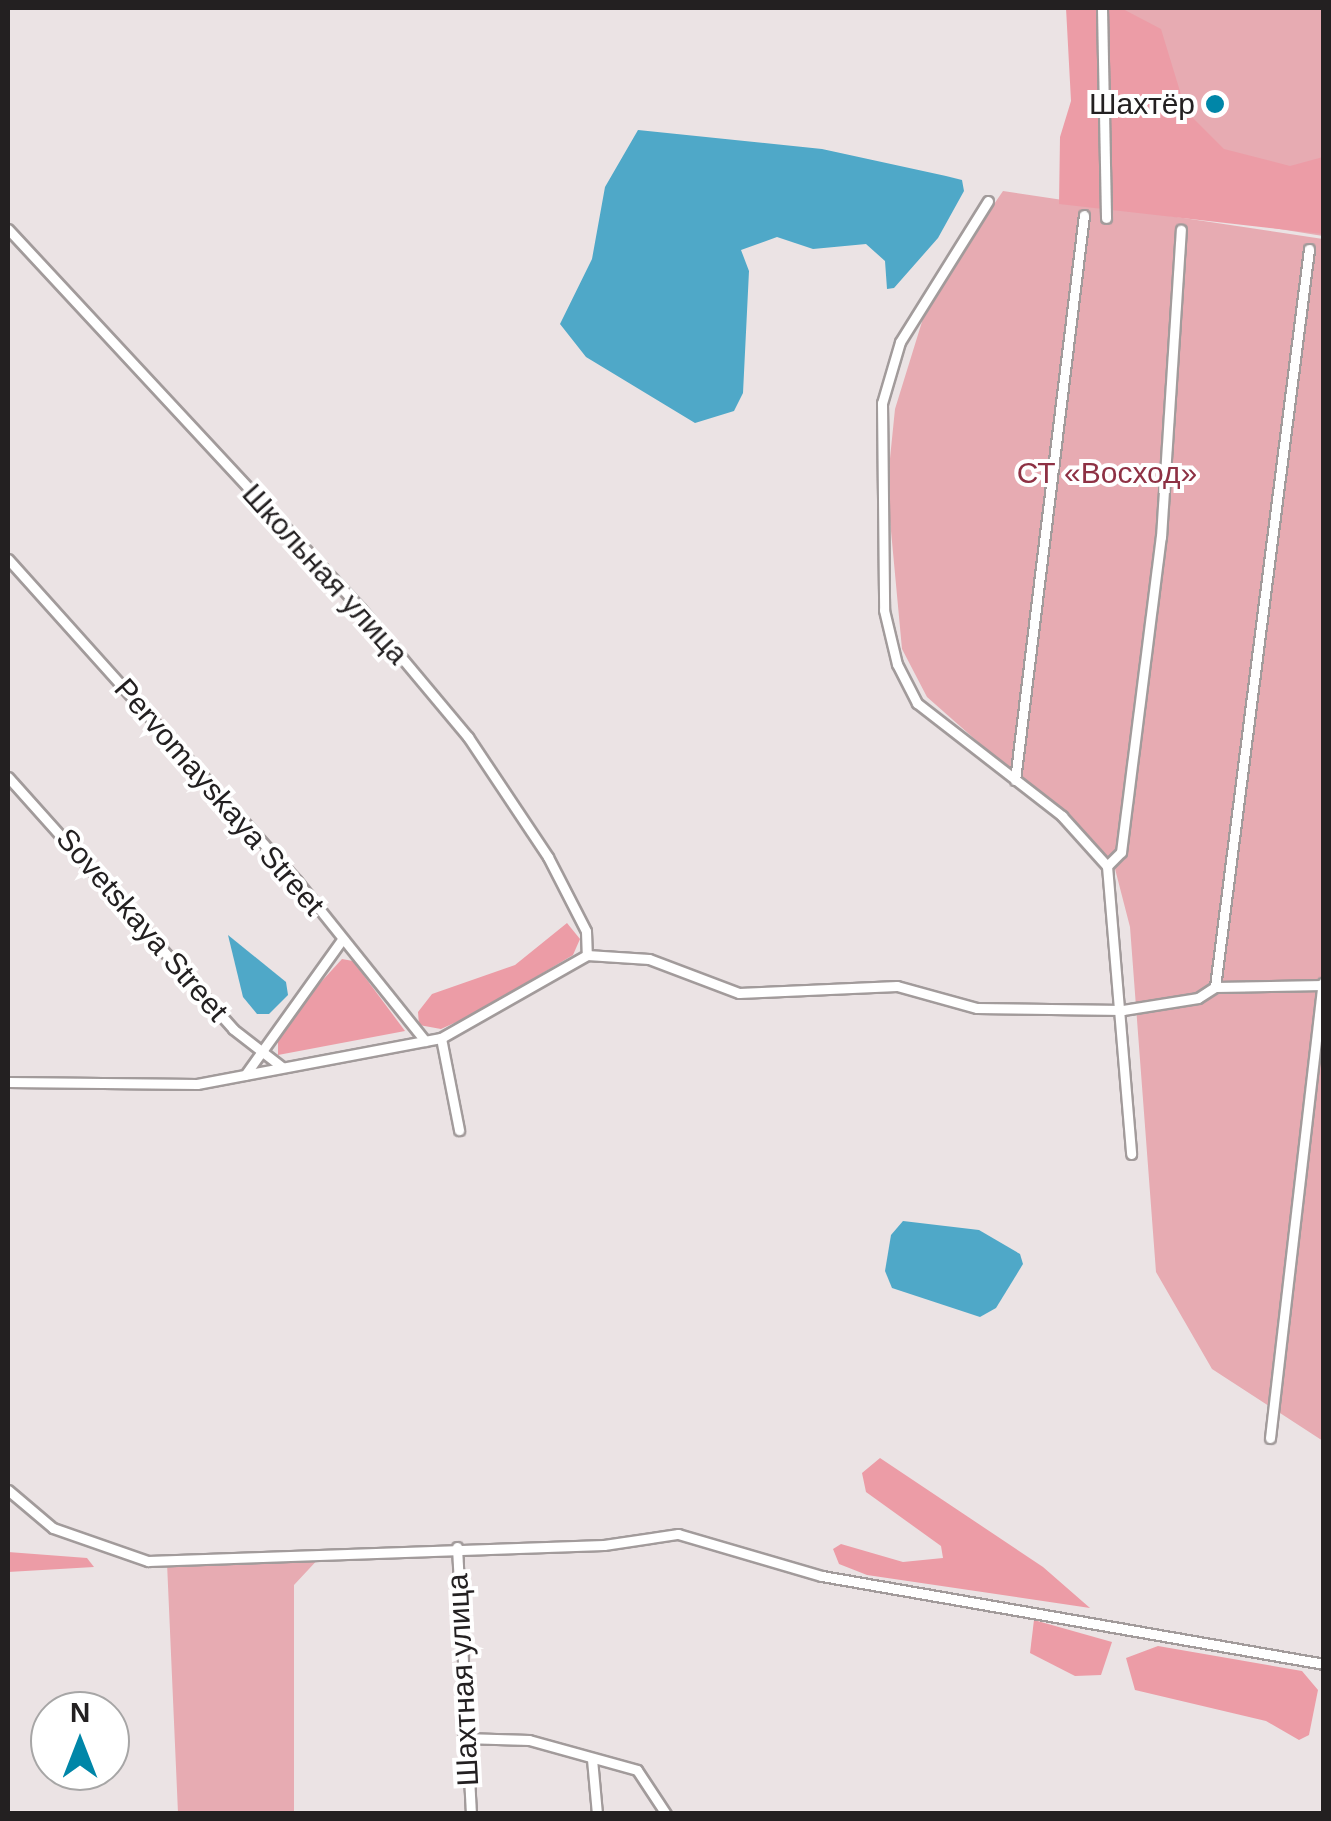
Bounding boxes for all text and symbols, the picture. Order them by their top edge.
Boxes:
place label: Шахтёр [1089,86,1195,122]
marker: Шахтёр [1204,93,1226,115]
park label: СТ «Восход» [1017,455,1197,491]
street label: Школьная улица [235,476,415,672]
street label: Pervomayskaya Street [106,671,332,923]
street label: Sovetskaya Street [49,821,235,1029]
street label: Шахтная улица [439,1573,487,1787]
north arrow [30,1691,130,1791]
text: N [70,1697,90,1728]

